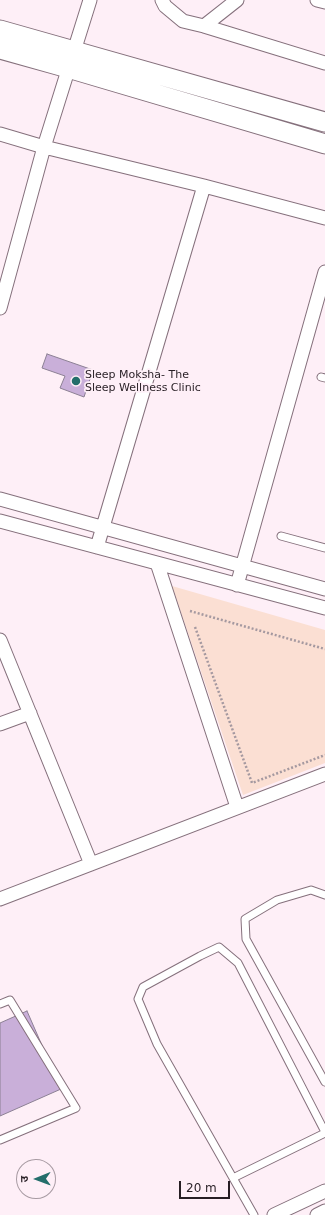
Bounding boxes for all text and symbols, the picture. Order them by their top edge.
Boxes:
place label: Sleep Moksha- The Sleep Wellness Clinic [85,368,201,394]
marker: Sleep Moksha- The Sleep Wellness Clinic [70,375,82,387]
north arrow [16,1159,56,1199]
scale bar [181,1173,232,1199]
text: उ [18,1176,31,1183]
text: 20 m [186,1181,217,1195]

